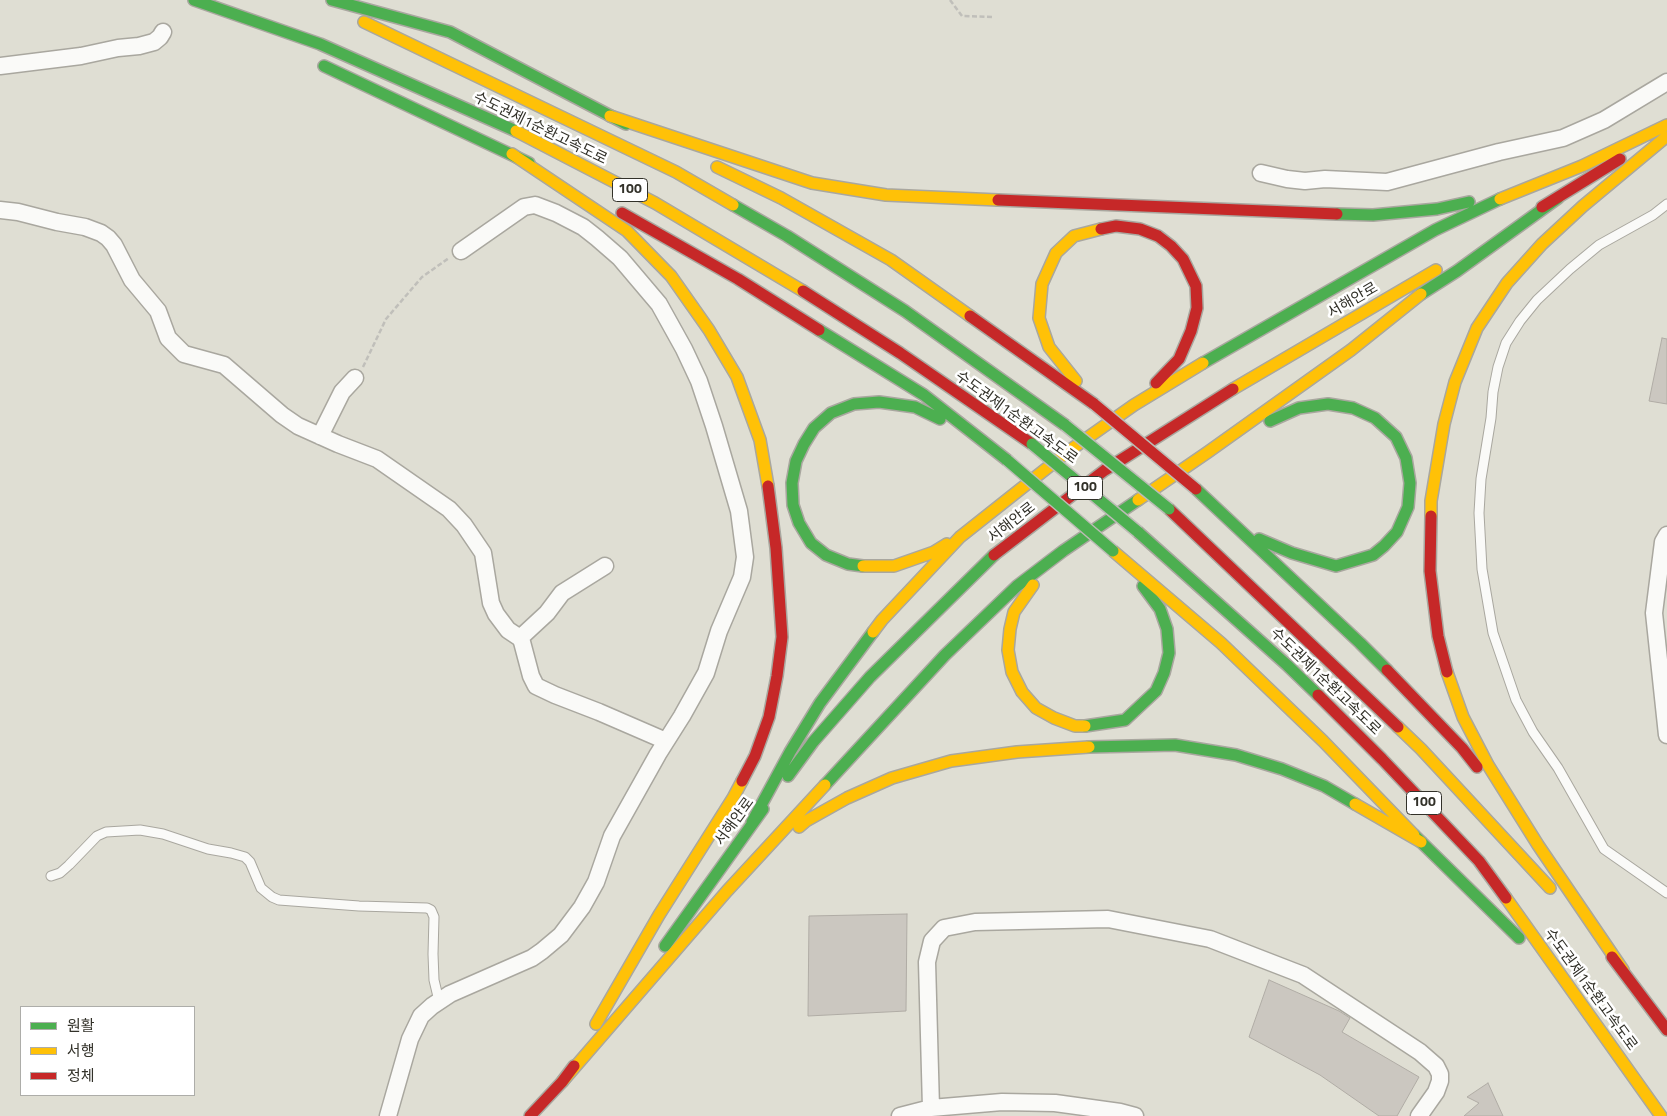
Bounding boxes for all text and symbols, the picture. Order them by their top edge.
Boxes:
street label: 수도권제1순환고속도로 [470,89,610,169]
road number: 100 [612,178,648,202]
street label: 서해안로 [1325,279,1381,323]
street label: 수도권제1순환고속도로 [951,368,1081,468]
road number: 100 [1068,476,1102,499]
street label: 서해안로 [985,499,1039,547]
street label: 수도권제1순환고속도로 [1266,625,1384,739]
road number: 100 [1406,791,1442,814]
street label: 서해안로 [711,794,759,850]
street label: 수도권제1순환고속도로 [1540,925,1640,1055]
legend [20,1006,195,1096]
text: 원활 [67,1014,95,1037]
text: 서행 [67,1039,95,1062]
text: 정체 [67,1064,95,1087]

